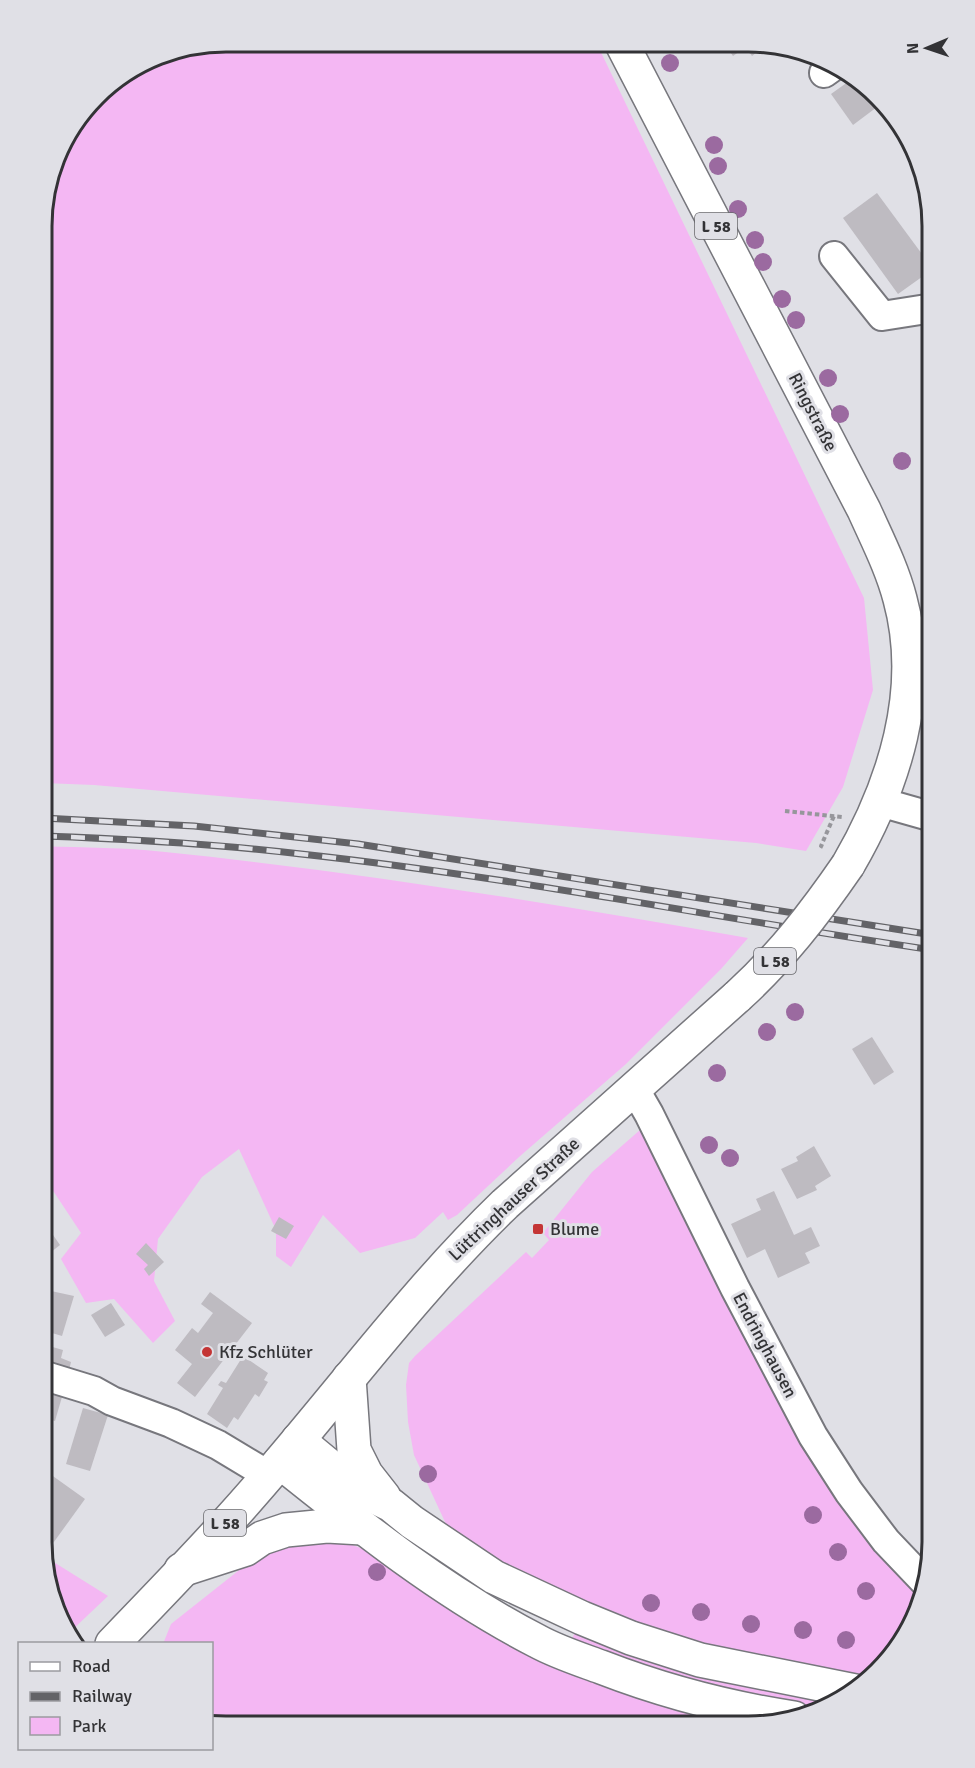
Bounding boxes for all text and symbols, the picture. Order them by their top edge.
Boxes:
north arrow [897,18,957,78]
text: N [903,43,923,54]
road number: L 58 [695,213,737,239]
street label: Ringstraße [784,369,842,455]
road number: L 58 [754,948,796,974]
street label: Lüttringhauser Straße [444,1133,584,1265]
place label: Blume [550,1218,599,1240]
marker: Blume [531,1222,545,1236]
street label: Endringhausen [728,1289,802,1401]
place label: Kfz Schlüter [219,1341,313,1363]
marker: Kfz Schlüter [200,1345,214,1359]
road number: L 58 [204,1510,246,1536]
legend [18,1642,213,1750]
text: Road [72,1655,111,1677]
text: Railway [72,1685,133,1707]
text: Park [72,1715,107,1737]

